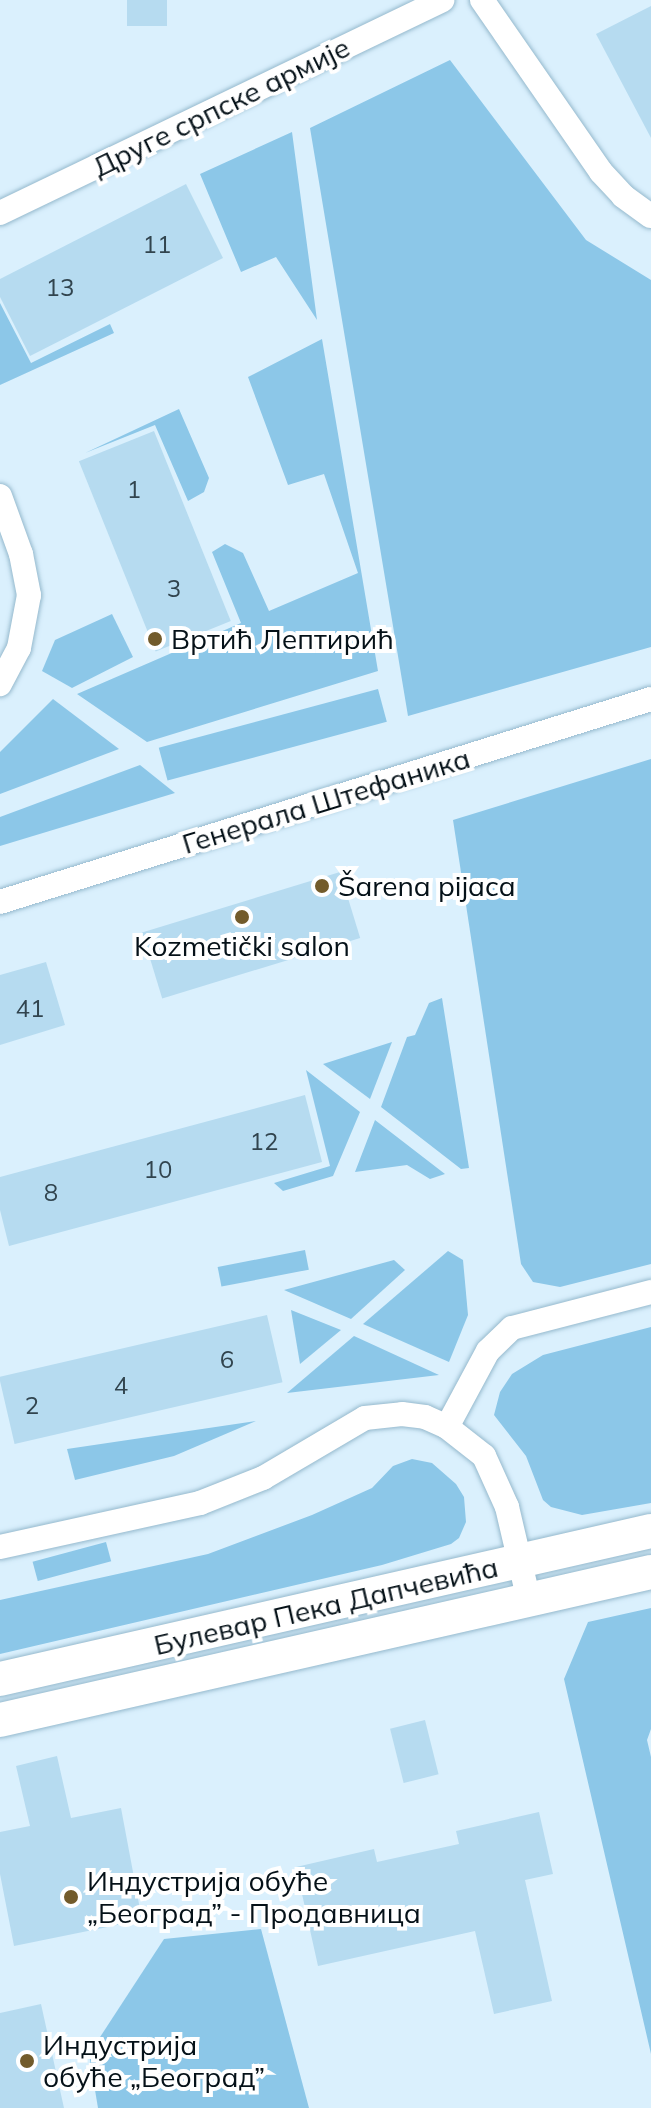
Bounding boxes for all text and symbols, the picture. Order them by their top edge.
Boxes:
street label: Друге српске армије [87,30,355,184]
house number: 11 [143,231,171,259]
house number: 13 [46,274,74,302]
house number: 1 [127,476,141,504]
house number: 3 [167,575,181,603]
place label: Вртић Лептирић [171,622,394,656]
marker: Вртић Лептирић [146,630,164,648]
street label: Генерала Штефаника [178,741,474,861]
place label: Šarena pijaca [338,869,515,903]
marker: Šarena pijaca [313,877,331,895]
marker: Kozmetički salon [233,908,251,926]
place label: Kozmetički salon [134,929,350,963]
house number: 41 [16,995,44,1023]
house number: 12 [250,1128,278,1156]
house number: 10 [144,1156,172,1184]
house number: 8 [44,1179,58,1207]
house number: 6 [220,1346,234,1374]
house number: 4 [114,1372,128,1400]
house number: 2 [25,1392,39,1420]
street label: Булевар Пека Дапчевића [151,1550,501,1662]
place label: Индустрија обуће „Београд” - Продавница [87,1864,421,1930]
marker: Индустрија обуће „Београд” - Продавница [62,1888,80,1906]
place label: Индустрија обуће „Београд” [43,2028,265,2094]
marker: Индустрија обуће „Београд” [18,2052,36,2070]

